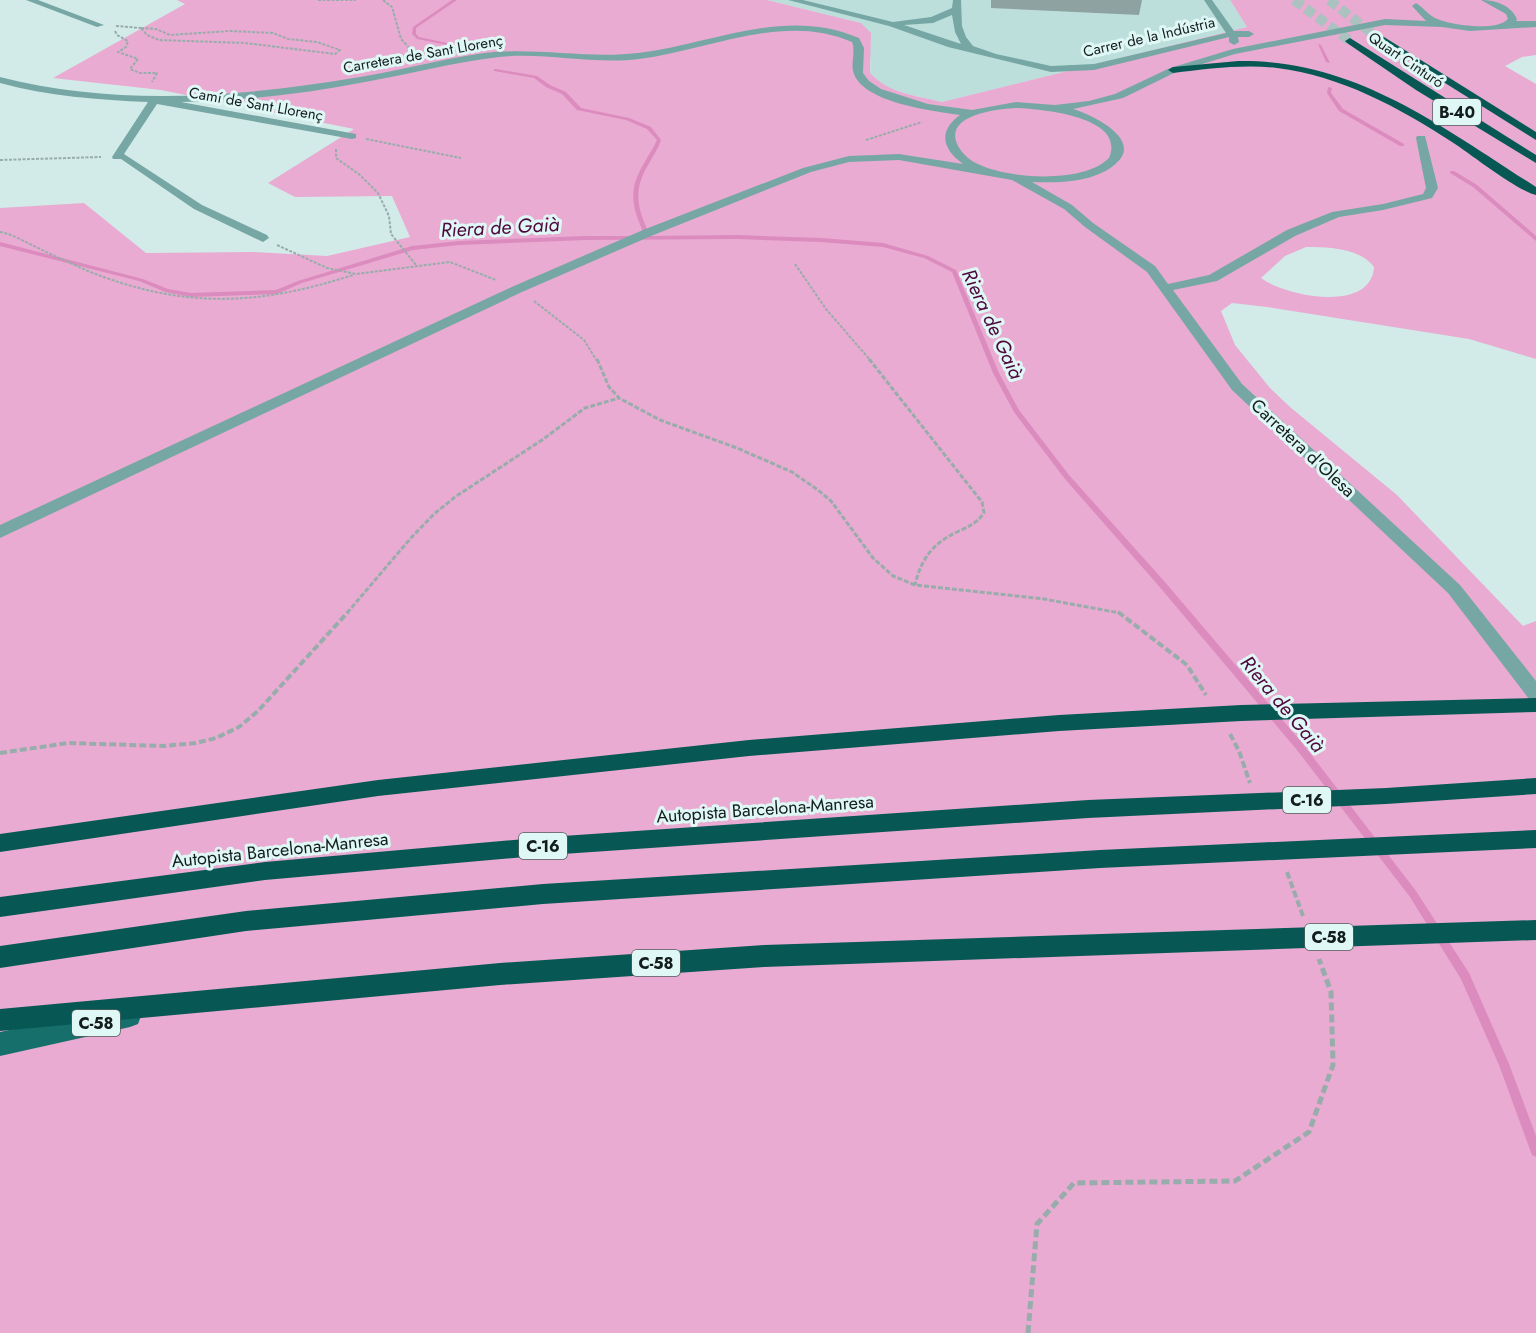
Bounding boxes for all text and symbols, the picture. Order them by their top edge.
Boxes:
street label: Carrer de la Indústria [1081,11,1217,63]
street label: Quart Cinturó [1364,27,1448,93]
street label: Carretera de Sant Llorenç [341,29,505,79]
street label: Camí de Sant Llorenç [187,81,325,127]
road number: B-40 [1433,99,1481,125]
water label: Riera de Gaià [440,210,560,245]
water label: Riera de Gaià [954,264,1031,384]
street label: Carretera d'Olesa [1245,393,1361,503]
water label: Riera de Gaià [1233,649,1332,759]
road number: C-16 [1283,787,1331,813]
street label: Autopista Barcelona-Manresa [655,788,875,830]
street label: Autopista Barcelona-Manresa [170,826,390,874]
road number: C-16 [519,833,567,859]
road number: C-58 [1305,924,1353,950]
road number: C-58 [632,950,680,976]
road number: C-58 [72,1010,120,1036]

